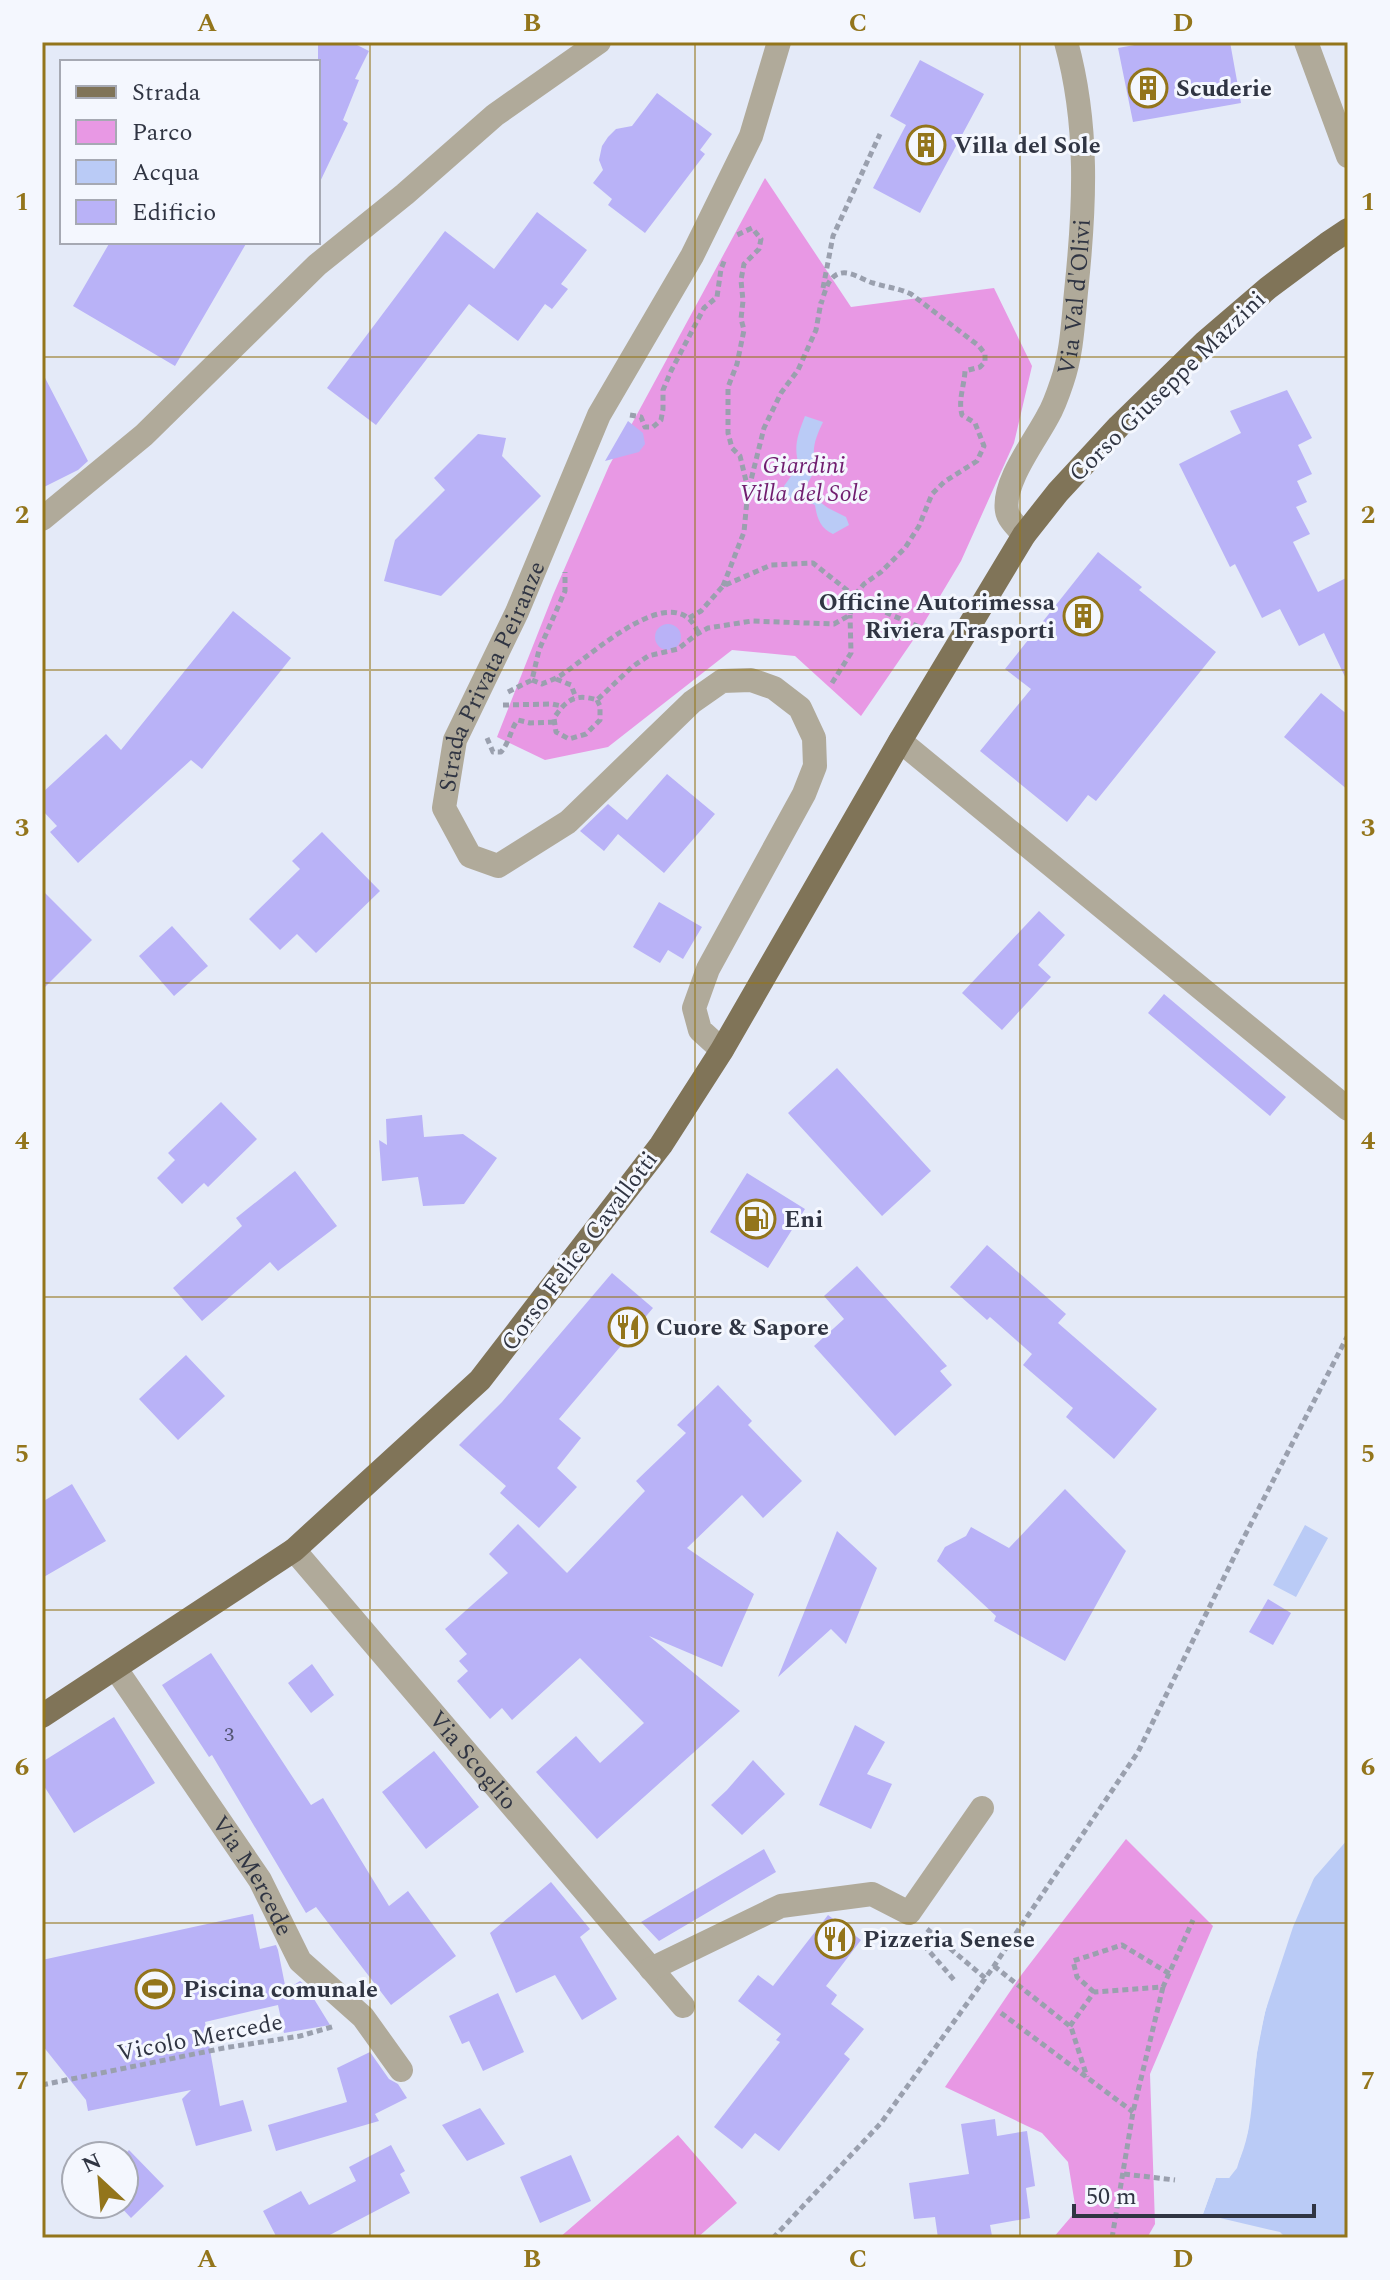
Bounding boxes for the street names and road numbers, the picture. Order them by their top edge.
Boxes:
street label: Via Val d'Olivi [1048,218,1101,379]
street label: Corso Giuseppe Mazzini [1061,283,1274,491]
street label: Strada Privata Peiranze [430,556,555,795]
street label: Corso Felice Cavallotti [492,1144,667,1359]
street label: Via Scoglio [419,1703,525,1818]
street label: Via Mercede [202,1808,302,1942]
street label: Vicolo Mercede [114,2004,286,2072]

